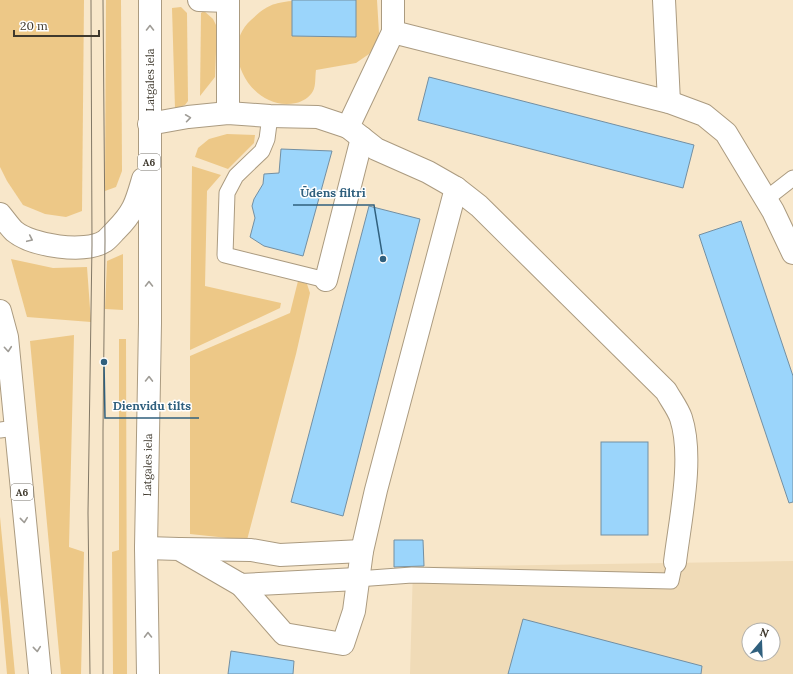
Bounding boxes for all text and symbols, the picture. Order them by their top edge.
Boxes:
scale bar [14,12,99,38]
text: 20 m [20,18,48,33]
one-way arrow [146,25,154,31]
street label: Latgales iela [143,48,157,111]
one-way arrow [185,114,191,123]
road number: A6 [138,154,160,170]
callout: Ūdens filtri [293,181,374,205]
text: Ūdens filtri [300,185,366,200]
one-way arrow [25,234,33,242]
one-way arrow [145,281,153,287]
one-way arrow [3,346,12,352]
one-way arrow [145,376,153,382]
callout: Dienvidu tilts [105,394,199,418]
text: Dienvidu tilts [113,398,191,413]
street label: Latgales iela [140,433,155,497]
road number: A6 [11,484,33,500]
one-way arrow [20,517,29,523]
north arrow [741,622,781,662]
text: N [758,625,771,641]
one-way arrow [143,632,152,638]
one-way arrow [33,646,42,652]

